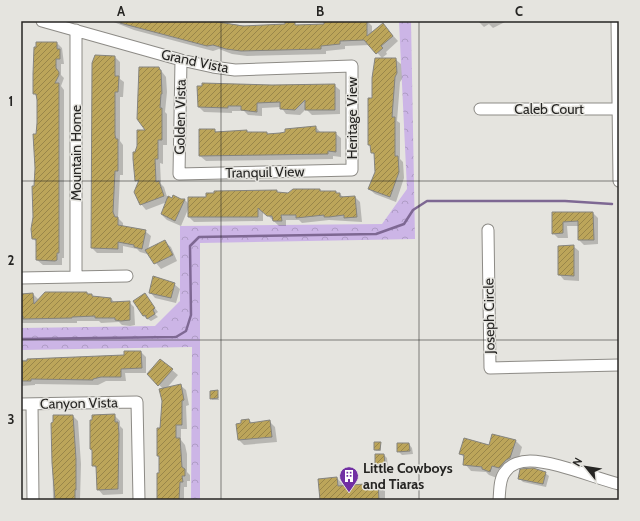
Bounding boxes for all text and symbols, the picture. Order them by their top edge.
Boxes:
text: A [117,3,126,19]
text: B [316,3,324,19]
text: C [515,3,523,19]
street label: Grand Vista [160,45,231,77]
street label: Heritage View [343,77,361,159]
street label: Golden Vista [170,79,190,155]
text: 1 [9,93,13,109]
street label: Caleb Court [514,100,584,118]
street label: Mountain Home [67,105,85,201]
street label: Tranquil View [225,162,305,182]
text: 2 [8,252,15,268]
street label: Joseph Circle [479,278,499,355]
street label: Canyon Vista [40,393,118,413]
text: 3 [7,411,15,427]
north arrow [566,447,606,487]
text: N [569,455,585,469]
place label: Little Cowboys and Tiaras [363,459,453,493]
building icon: Little Cowboys and Tiaras [338,465,360,493]

